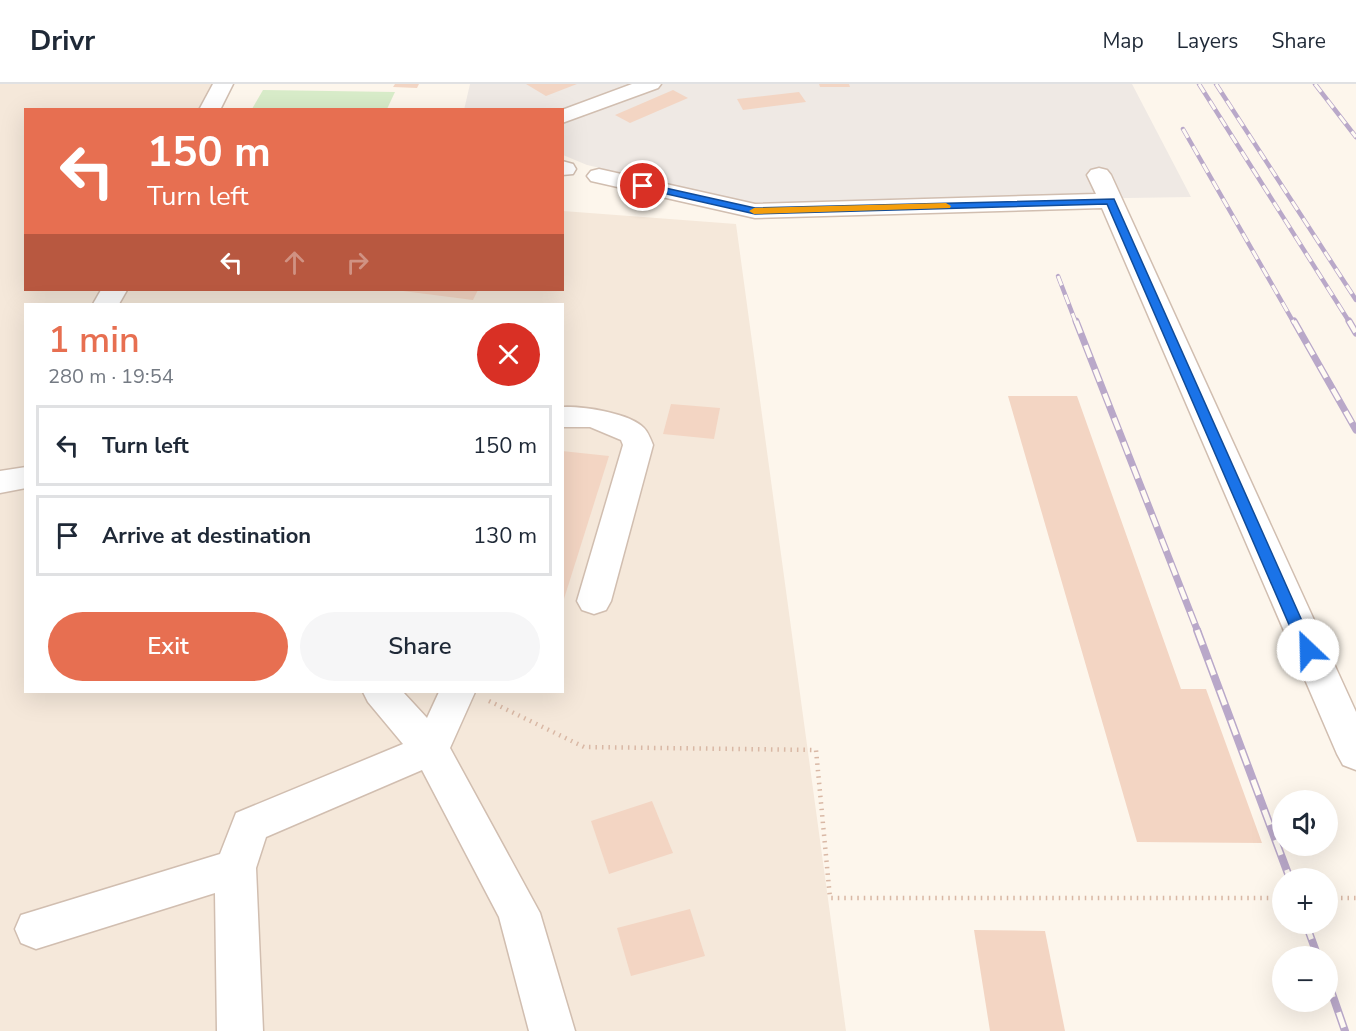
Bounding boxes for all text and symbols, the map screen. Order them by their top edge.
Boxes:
text: Drivr [30,22,95,60]
text: Map [1102,27,1144,55]
text: Layers [1177,27,1238,55]
text: Share [1271,27,1326,55]
text: 150 m [147,124,271,181]
icon: left [48,132,126,210]
pin [617,160,668,211]
icon: arrive [626,169,659,202]
text: Turn left [147,178,248,215]
icon: left [215,246,248,279]
icon: ahead [278,246,311,279]
icon: right [341,246,374,279]
text: 1 min [48,316,140,365]
button: close [477,323,540,386]
text: 280 m · 19:54 [48,363,174,390]
icon: left [51,429,84,462]
text: Turn left [102,431,189,461]
text: 150 m [473,431,537,461]
icon: arrive [51,519,84,552]
text: Arrive at destination [102,521,311,551]
text: 130 m [473,521,537,551]
button: Exit [48,612,288,681]
button: Share [300,612,540,681]
position arrow [1276,618,1340,682]
map controls [1272,790,1338,1012]
button: sound [1272,790,1338,856]
button: + [1272,868,1338,934]
button: − [1272,946,1338,1012]

